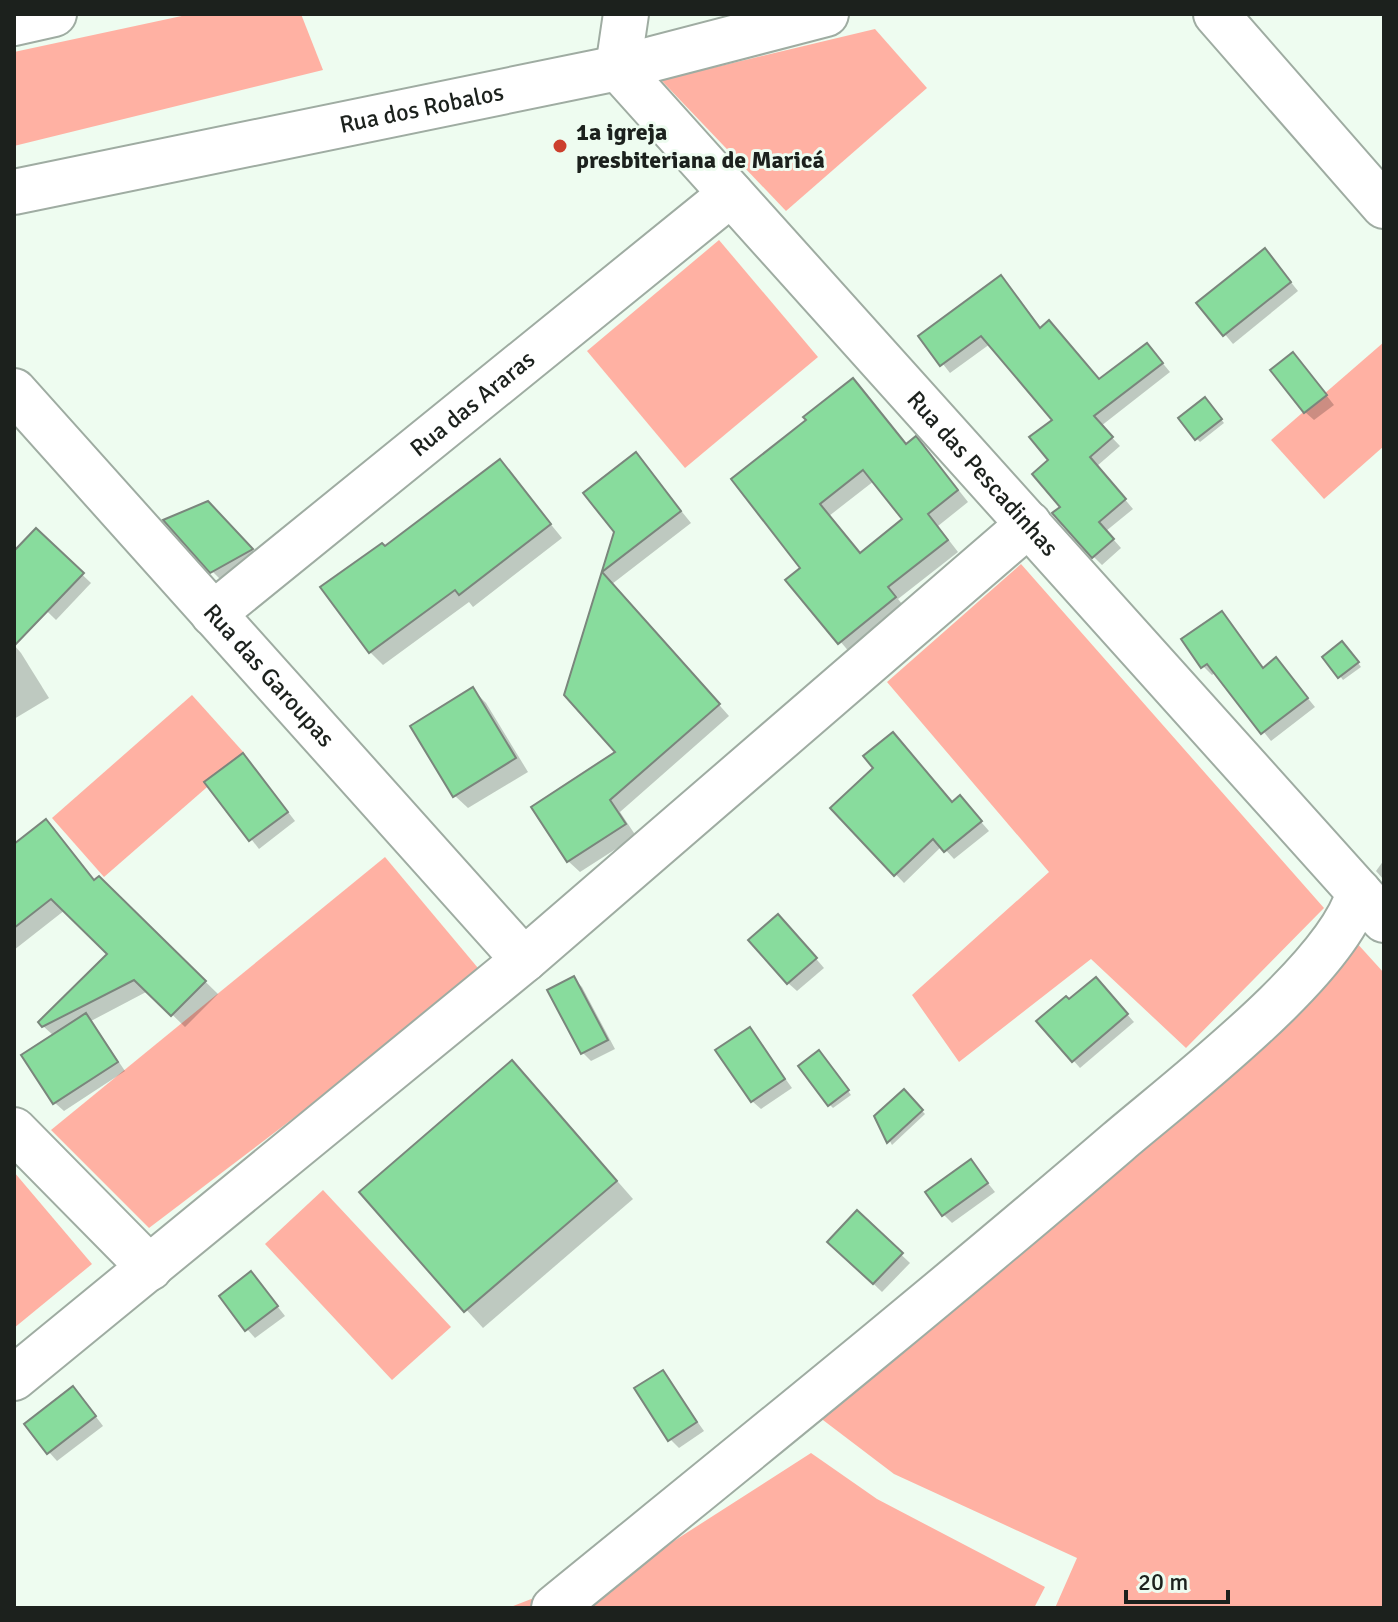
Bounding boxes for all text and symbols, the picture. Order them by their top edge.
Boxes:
street label: Rua dos Robalos [337,77,506,140]
place label: 1a igreja presbiteriana de Maricá [576,117,825,175]
marker: 1a igreja presbiteriana de Maricá [551,137,569,155]
street label: Rua das Araras [404,344,541,463]
street label: Rua das Pescadinhas [901,385,1065,562]
street label: Rua das Garoupas [197,598,341,753]
scale bar [1126,1554,1228,1604]
text: 20 m [1138,1567,1188,1597]

